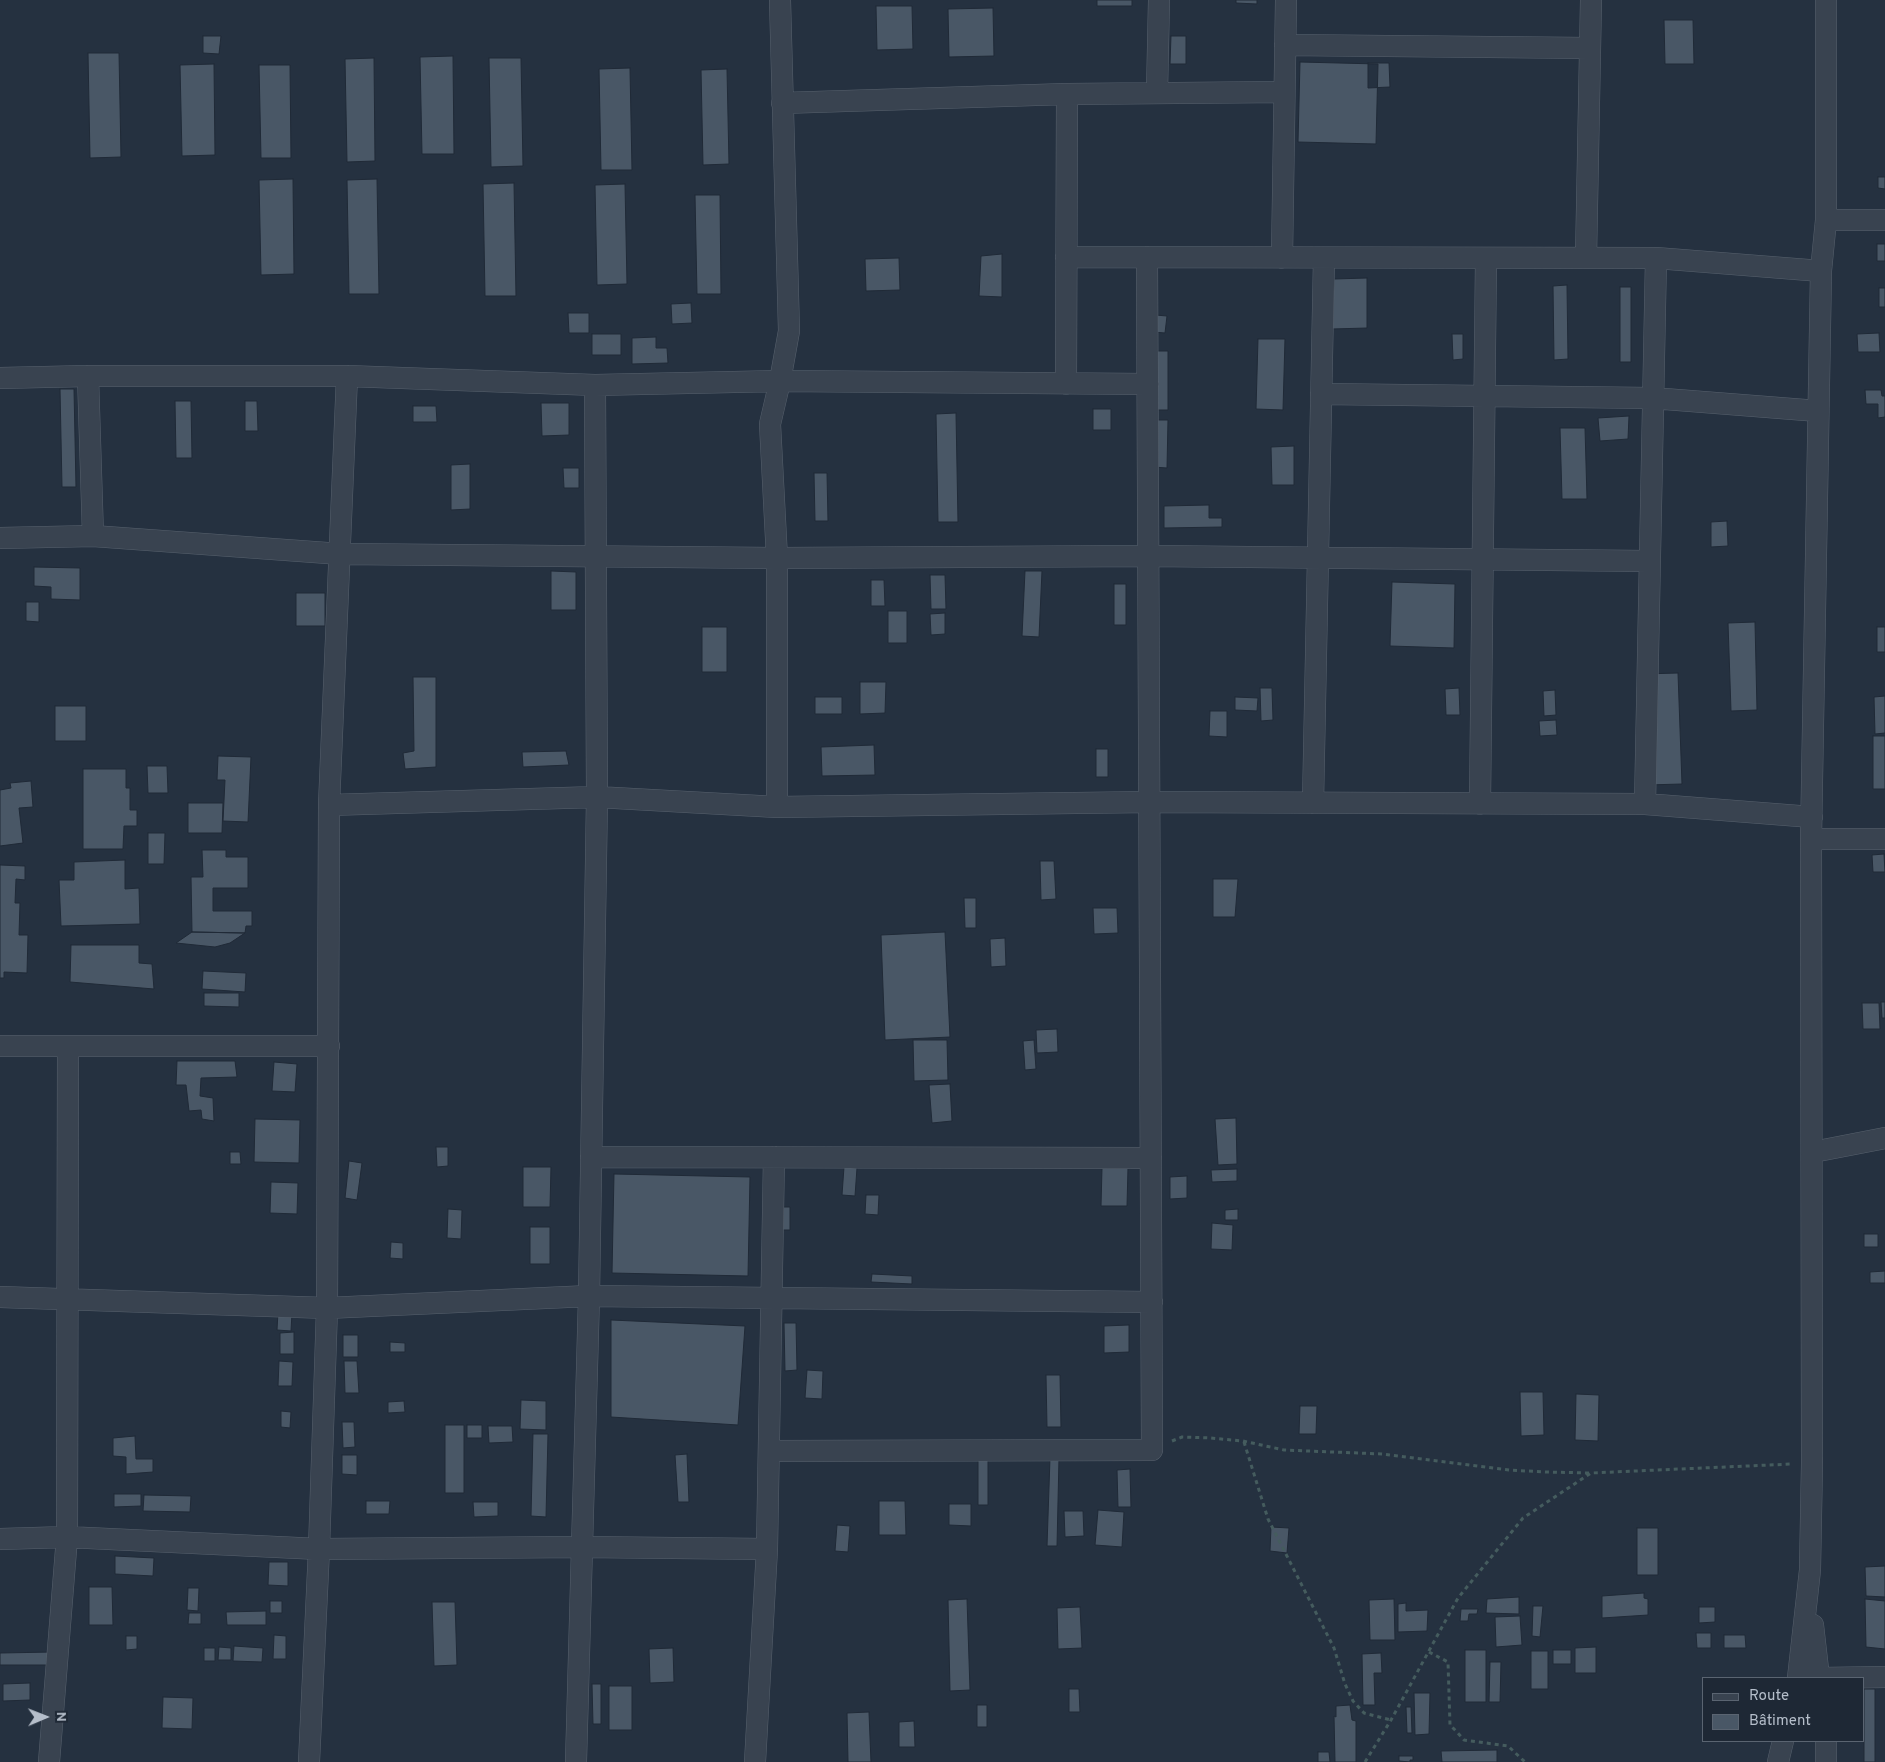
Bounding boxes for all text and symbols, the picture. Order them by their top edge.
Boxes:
legend [1702,1677,1865,1742]
text: Route [1749,1687,1789,1706]
north arrow [20,1692,70,1742]
text: N [52,1712,69,1722]
text: Bâtiment [1749,1712,1811,1731]

